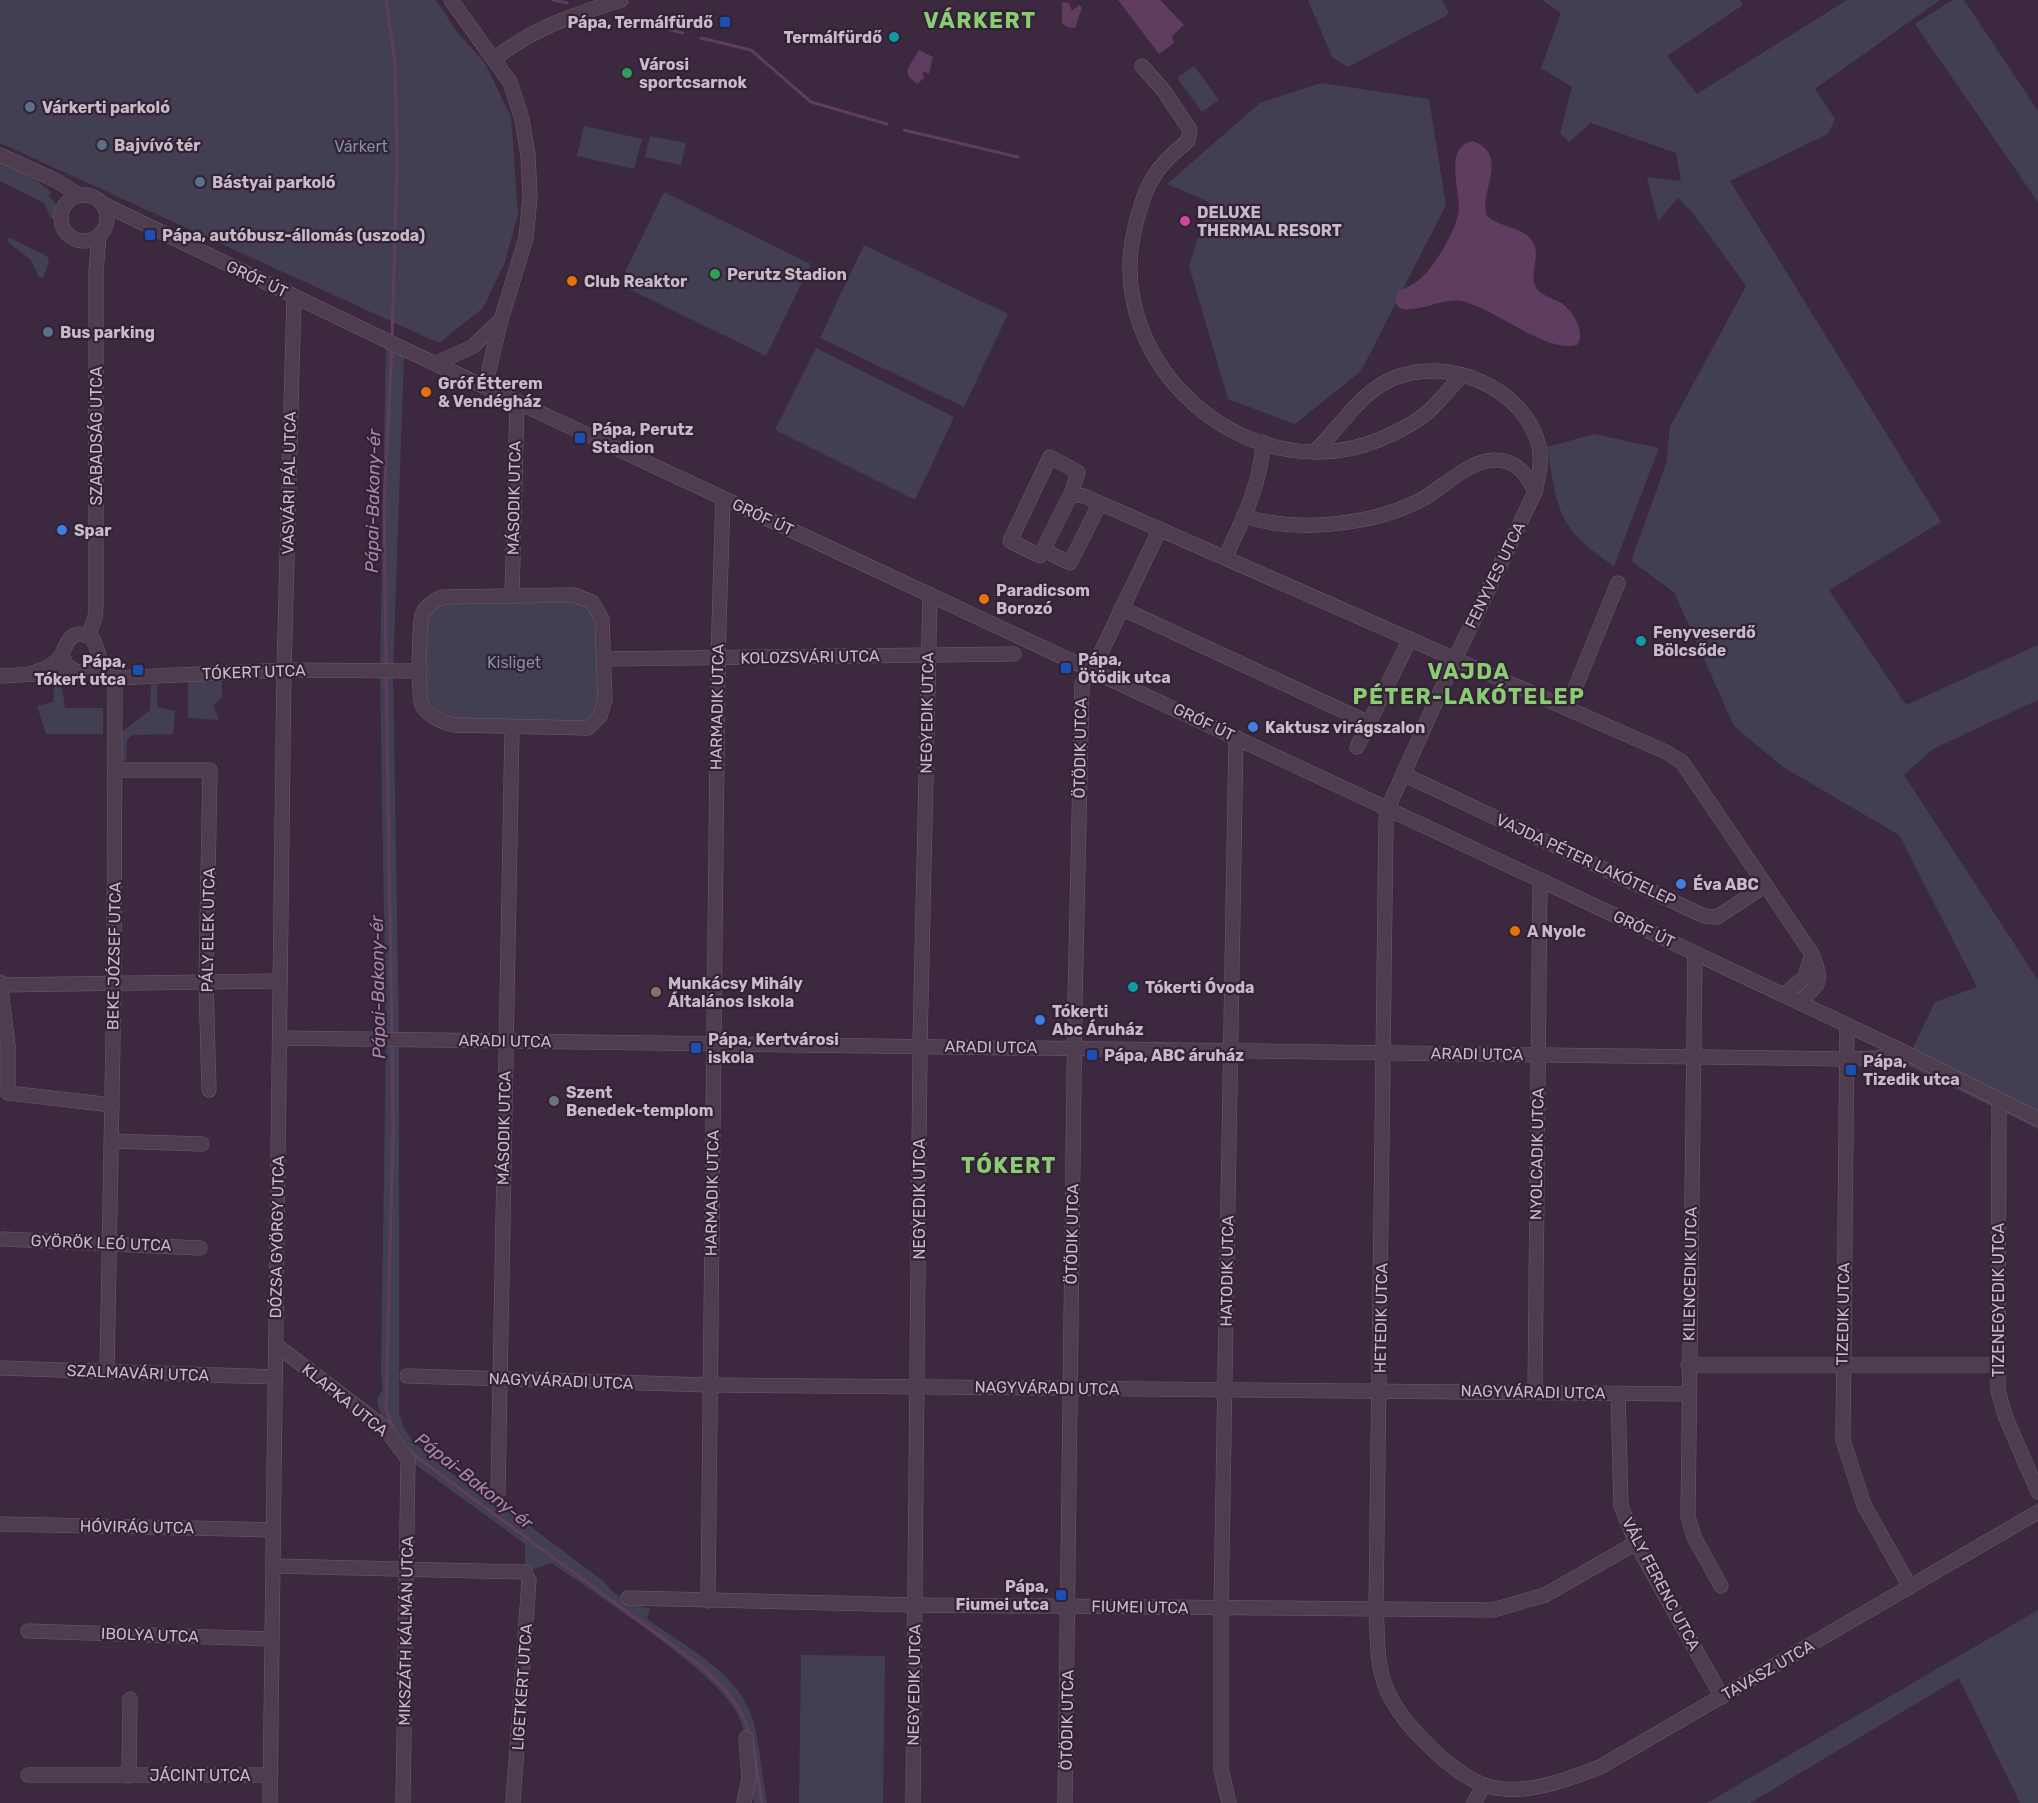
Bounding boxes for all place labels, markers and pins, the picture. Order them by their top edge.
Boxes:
place label: Pápa, Termálfürdő [567,13,713,32]
marker: Pápa, Termálfürdő [718,15,732,29]
place label: Termálfürdő [783,28,882,47]
marker: Termálfürdő [887,30,901,44]
place label: Városi sportcsarnok [639,55,748,92]
marker: Városi sportcsarnok [620,66,634,80]
place label: Várkerti parkoló [42,98,170,117]
marker: Várkerti parkoló [23,100,37,114]
place label: Bajvívó tér [114,136,201,155]
marker: Bajvívó tér [95,138,109,152]
place label: Bástyai parkoló [212,173,336,192]
marker: Bástyai parkoló [193,175,207,189]
place label: DELUXE THERMAL RESORT [1197,203,1342,240]
marker: DELUXE THERMAL RESORT [1178,214,1192,228]
place label: Pápa, autóbusz-állomás (uszoda) [162,226,425,245]
marker: Pápa, autóbusz-állomás (uszoda) [143,228,157,242]
place label: Perutz Stadion [727,265,847,284]
marker: Perutz Stadion [708,267,722,281]
place label: Club Reaktor [584,272,688,291]
marker: Club Reaktor [565,274,579,288]
place label: Bus parking [60,323,155,342]
marker: Bus parking [41,325,55,339]
place label: Gróf Étterem & Vendégház [438,373,543,411]
marker: Gróf Étterem & Vendégház [419,385,433,399]
place label: Pápa, Perutz Stadion [592,420,694,457]
marker: Pápa, Perutz Stadion [573,431,587,445]
place label: Spar [74,521,112,540]
marker: Spar [55,523,69,537]
place label: Paradicsom Borozó [996,581,1090,618]
marker: Paradicsom Borozó [977,592,991,606]
place label: Fenyveserdő Bölcsőde [1653,623,1756,660]
marker: Fenyveserdő Bölcsőde [1634,634,1648,648]
place label: Pápa, Ötödik utca [1078,650,1171,687]
place label: Pápa, Tókert utca [34,652,126,689]
marker: Pápa, Ötödik utca [1059,661,1073,675]
marker: Pápa, Tókert utca [131,663,145,677]
place label: Kaktusz virágszalon [1265,718,1425,737]
marker: Kaktusz virágszalon [1246,720,1260,734]
place label: Éva ABC [1693,874,1759,894]
marker: Éva ABC [1674,877,1688,891]
place label: A Nyolc [1527,922,1586,941]
marker: A Nyolc [1508,924,1522,938]
place label: Munkácsy Mihály Általános Iskola [668,974,803,1011]
place label: Tókerti Óvoda [1145,977,1255,997]
marker: Tókerti Óvoda [1126,980,1140,994]
marker: Munkácsy Mihály Általános Iskola [649,985,663,999]
place label: Tókerti Abc Áruház [1052,1002,1144,1039]
marker: Tókerti Abc Áruház [1033,1013,1047,1027]
place label: Pápa, Kertvárosi iskola [708,1030,839,1067]
marker: Pápa, Kertvárosi iskola [689,1041,703,1055]
place label: Pápa, ABC áruház [1104,1046,1244,1065]
marker: Pápa, ABC áruház [1085,1048,1099,1062]
place label: Pápa, Tizedik utca [1863,1052,1960,1089]
marker: Pápa, Tizedik utca [1844,1063,1858,1077]
place label: Szent Benedek-templom [566,1083,713,1120]
marker: Szent Benedek-templom [547,1094,561,1108]
place label: Pápa, Fiumei utca [956,1577,1049,1614]
marker: Pápa, Fiumei utca [1054,1588,1068,1602]

